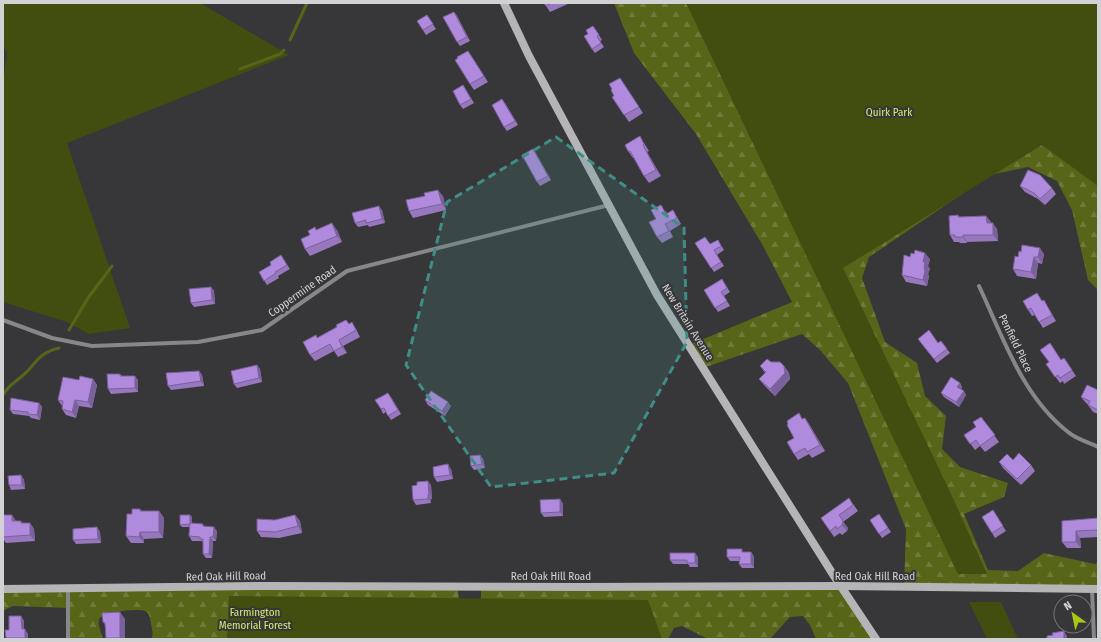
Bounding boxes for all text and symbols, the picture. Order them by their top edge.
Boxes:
park label: Quirk Park [866,106,913,119]
street label: Coppermine Road [266,263,339,320]
street label: New Britain Avenue [659,282,716,363]
street label: Penfield Place [996,312,1035,374]
street label: Red Oak Hill Road [186,569,266,584]
street label: Red Oak Hill Road [511,570,591,583]
street label: Red Oak Hill Road [835,570,915,583]
north arrow [1053,594,1093,634]
text: N [1062,599,1074,613]
park label: Farmington Memorial Forest [219,606,292,632]

